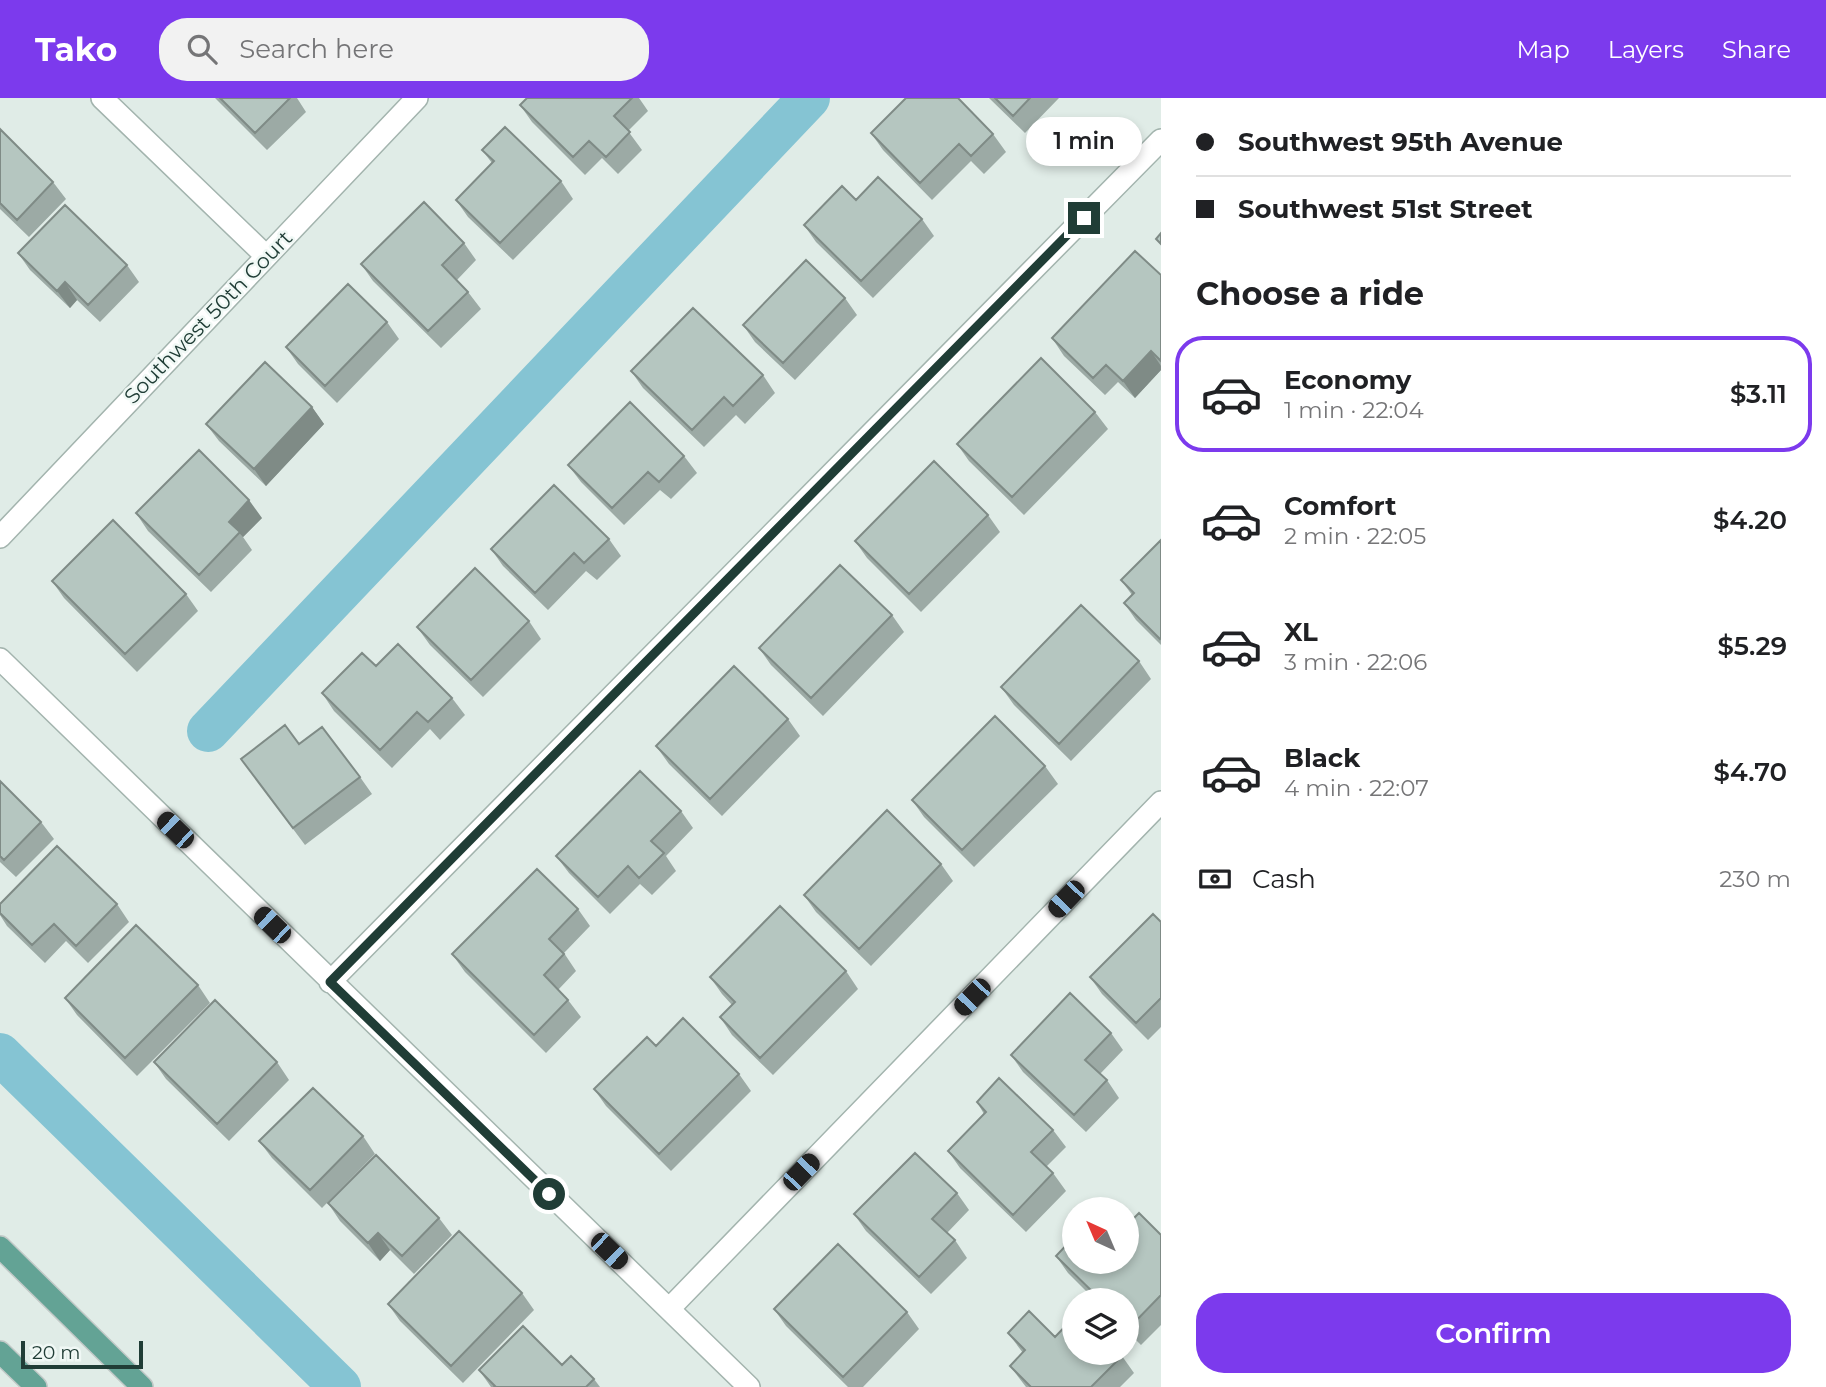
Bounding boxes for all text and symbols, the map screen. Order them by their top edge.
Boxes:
search box [159,18,649,81]
text: Tako [35,29,117,69]
icon: search [183,30,221,68]
text: Search here [239,33,394,65]
text: Map [1516,35,1570,64]
text: Layers [1608,35,1684,64]
text: Share [1722,35,1791,64]
callout: 1 min [1026,116,1142,166]
text: Southwest 95th Avenue [1238,126,1563,158]
text: 1 min [1053,127,1115,155]
text: Southwest 51st Street [1238,193,1533,225]
route end [1068,202,1100,234]
street label: Southwest 50th Court [119,225,297,409]
text: Choose a ride [1196,274,1424,313]
icon: car [1200,363,1263,426]
text: Economy [1284,364,1411,396]
text: $3.11 [1730,378,1787,410]
text: 1 min · 22:04 [1284,396,1424,424]
icon: car [1200,489,1263,552]
text: Comfort [1284,490,1396,522]
text: $4.20 [1713,504,1787,536]
text: 2 min · 22:05 [1284,522,1426,550]
icon: car [1200,615,1263,678]
text: XL [1284,616,1318,648]
text: $5.29 [1717,630,1787,662]
text: 3 min · 22:06 [1284,648,1427,676]
icon: car [1200,741,1263,804]
text: Black [1284,742,1360,774]
text: $4.70 [1713,756,1787,788]
text: 4 min · 22:07 [1284,774,1429,802]
car [153,808,198,852]
icon: cash [1196,860,1234,898]
text: Cash [1252,863,1316,895]
text: 230 m [1719,865,1791,893]
car [1044,877,1089,921]
car [250,903,295,947]
car [950,975,995,1019]
car [779,1150,824,1194]
route start [533,1178,565,1210]
north arrow [1062,1197,1139,1274]
map controls [1062,1197,1139,1365]
car [587,1229,632,1273]
button: layers [1062,1288,1139,1365]
button: Confirm [1196,1293,1791,1373]
scale bar [21,1338,144,1370]
text: 20 m [32,1341,80,1364]

